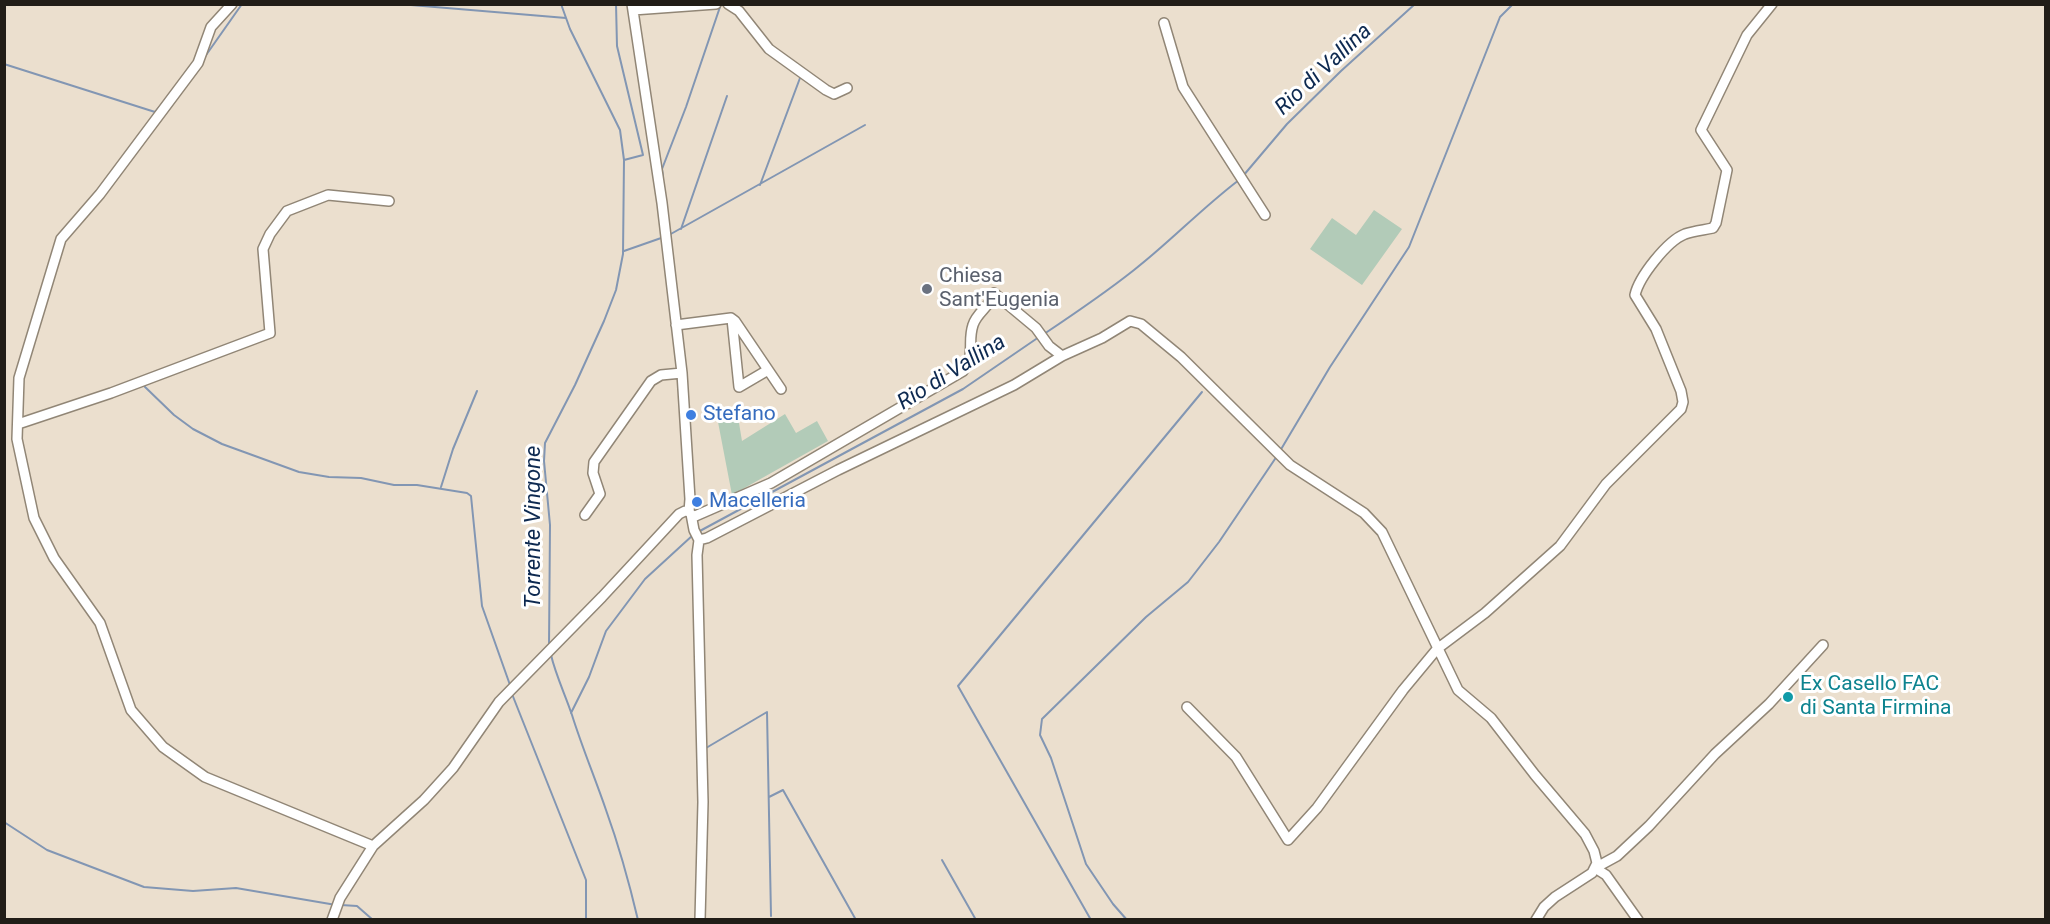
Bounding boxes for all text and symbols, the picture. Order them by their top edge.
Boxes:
water label: Rio di Vallina [1270,19,1378,121]
place label: Chiesa Sant'Eugenia [939,264,1059,314]
marker: Chiesa Sant'Eugenia [920,282,934,296]
water label: Rio di Vallina [893,329,1011,417]
place label: Stefano [703,402,776,428]
marker: Stefano [684,408,698,422]
water label: Torrente Vingone [521,446,547,608]
place label: Macelleria [709,489,806,515]
marker: Macelleria [690,495,704,509]
place label: Ex Casello FAC di Santa Firmina [1800,672,1952,722]
marker: Ex Casello FAC di Santa Firmina [1781,690,1795,704]

